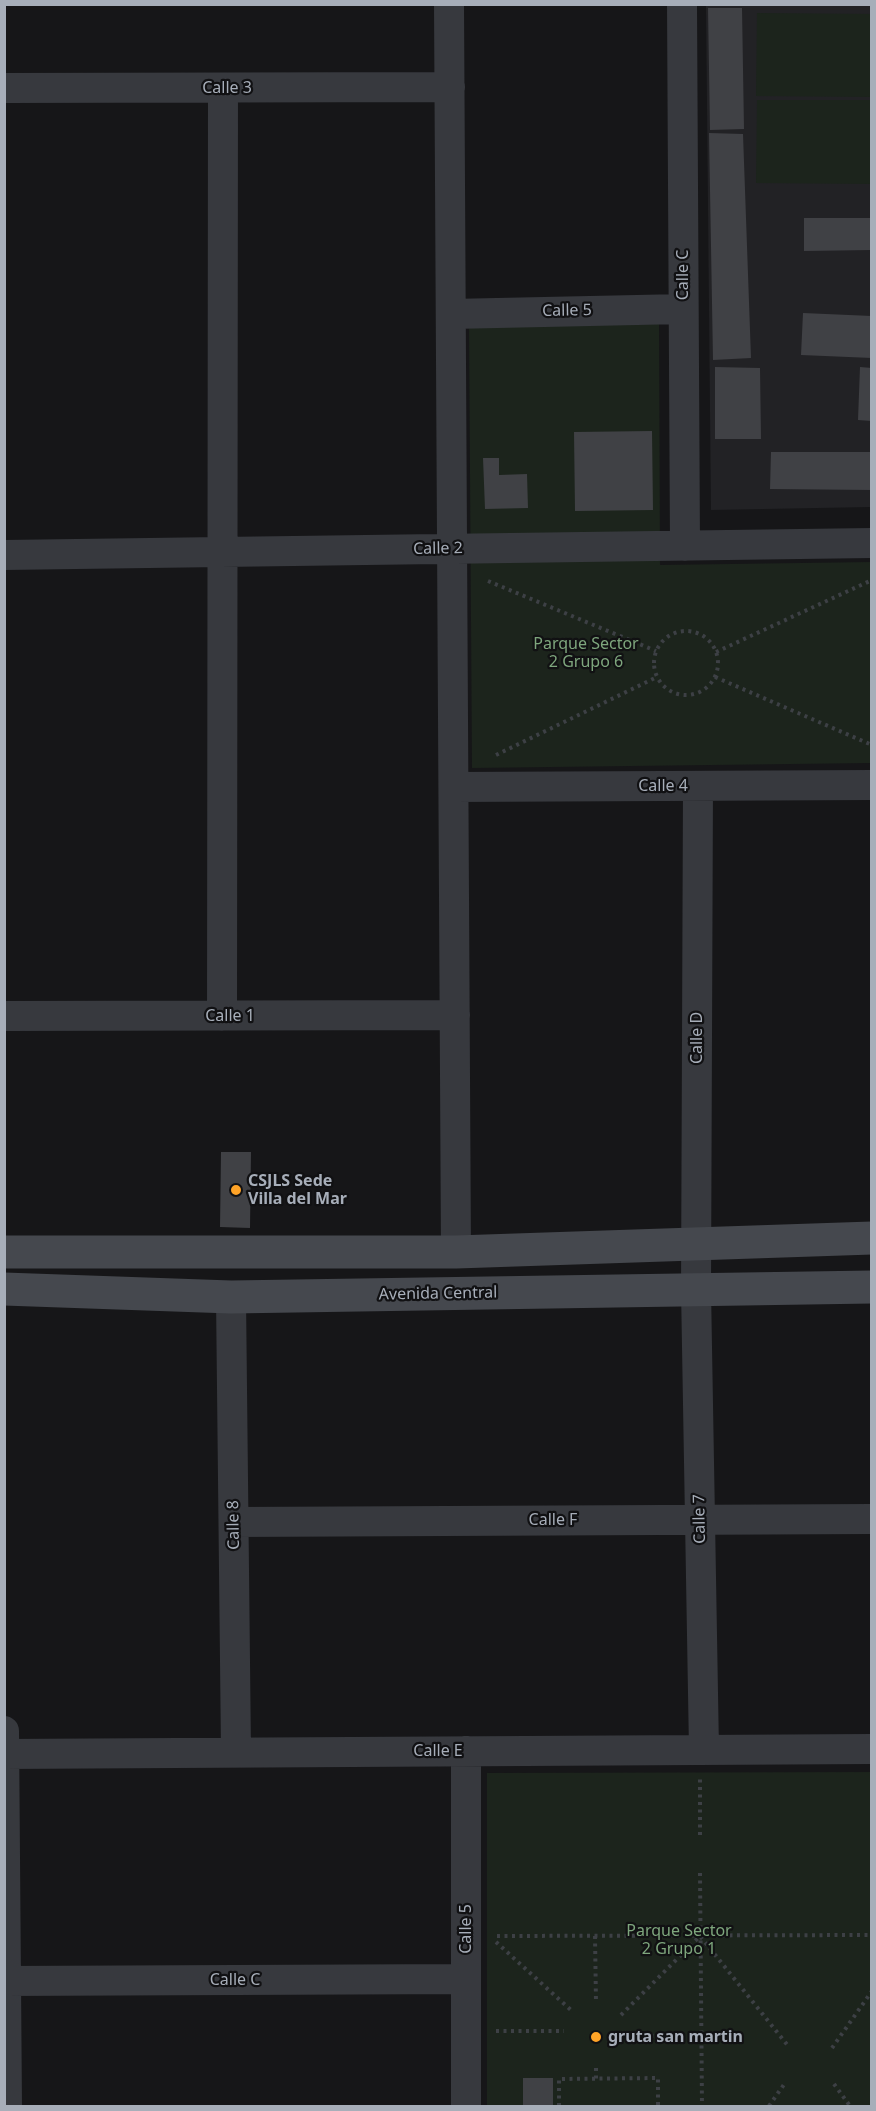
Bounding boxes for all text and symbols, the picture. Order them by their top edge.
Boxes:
street label: Calle 3 [202,78,252,98]
street label: Calle C [673,250,693,300]
street label: Calle 5 [542,301,592,321]
street label: Calle 2 [413,539,463,559]
park label: Parque Sector 2 Grupo 6 [533,634,639,672]
street label: Calle 4 [638,776,688,796]
street label: Calle 1 [205,1006,255,1026]
street label: Calle D [687,1012,707,1064]
place label: CSJLS Sede Villa del Mar [248,1171,347,1209]
marker: CSJLS Sede Villa del Mar [229,1183,243,1197]
street label: Avenida Central [379,1283,497,1305]
street label: Calle 7 [690,1494,710,1544]
street label: Calle 8 [224,1500,244,1550]
street label: Calle F [529,1510,577,1530]
street label: Calle E [413,1741,463,1761]
street label: Calle 5 [456,1904,476,1954]
park label: Parque Sector 2 Grupo 1 [626,1921,732,1959]
street label: Calle C [210,1970,260,1990]
place label: gruta san martin [608,2027,743,2047]
marker: gruta san martin [589,2030,603,2044]

